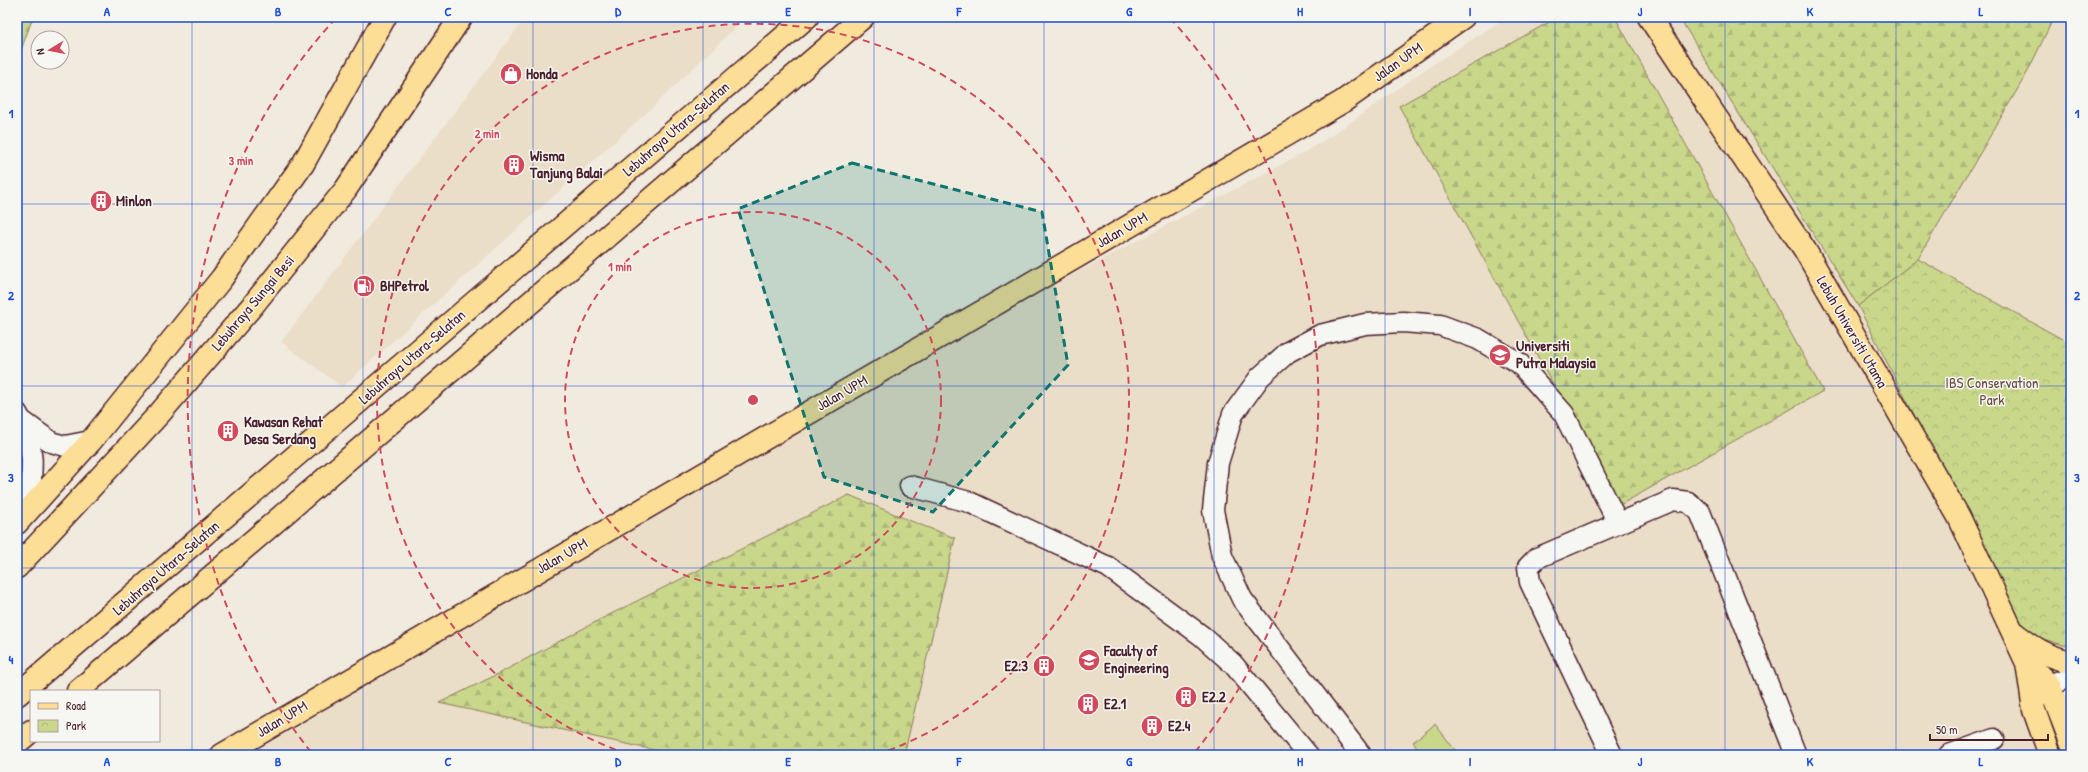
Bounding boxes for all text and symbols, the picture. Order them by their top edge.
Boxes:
text: A [104,2,111,20]
text: B [275,2,282,20]
text: C [444,2,452,20]
text: D [615,2,622,20]
text: E [785,2,791,20]
text: F [956,2,963,20]
text: G [1126,2,1133,20]
text: H [1297,2,1303,20]
text: I [1468,2,1472,20]
text: J [1638,2,1643,20]
text: K [1807,2,1814,20]
text: L [1979,2,1984,20]
north arrow [30,30,70,70]
street label: Jalan UPM [1369,37,1427,86]
text: N [33,47,48,56]
shop icon: Honda [498,61,524,87]
place label: Honda [526,63,558,84]
street label: Lebuhraya Utara–Selatan [618,76,734,181]
text: 1 [9,104,14,122]
text: 1 [2075,104,2080,122]
text: 2 min [475,125,500,142]
place label: Wisma Tanjung Balai [529,145,603,184]
text: 3 min [229,152,254,169]
building icon: Wisma Tanjung Balai [501,152,527,178]
building icon: Minlon [88,188,114,214]
place label: Minlon [116,190,152,211]
street label: Jalan UPM [1092,206,1151,253]
street label: Lebuhraya Sungai Besi [206,250,299,355]
text: 1 min [608,258,632,275]
street label: Lebuh Universiti Utama [1812,272,1893,392]
fuel station icon: BHPetrol [351,273,377,299]
place label: BHPetrol [380,275,430,296]
text: 2 [8,286,15,304]
text: 2 [2074,286,2081,304]
street label: Lebuhraya Utara–Selatan [354,304,470,409]
place label: Universiti Putra Malaysia [1516,335,1596,374]
school or university icon: Universiti Putra Malaysia [1487,342,1513,368]
street label: Jalan UPM [812,369,871,416]
park label: IBS Conservation Park [1945,372,2039,410]
centre of rings [746,393,760,407]
place label: Kawasan Rehat Desa Serdang [244,411,323,450]
building icon: Kawasan Rehat Desa Serdang [215,418,241,444]
text: 3 [8,468,14,486]
text: 3 [2074,468,2080,486]
street label: Lebuhraya Utara–Selatan [108,515,224,620]
street label: Jalan UPM [532,532,591,579]
place label: Faculty of Engineering [1103,640,1169,679]
school or university icon: Faculty of Engineering [1076,647,1102,673]
text: 4 [9,650,14,668]
text: 4 [2075,650,2080,668]
building icon: E2.3 [1031,653,1057,679]
place label: E2.3 [1004,655,1028,676]
building icon: E2.2 [1173,684,1199,710]
place label: E2.2 [1202,686,1227,707]
legend [30,690,160,742]
building icon: E2.1 [1075,691,1101,717]
place label: E2.1 [1104,693,1127,714]
street label: Jalan UPM [252,695,311,742]
text: Road [66,697,86,714]
building icon: E2.4 [1139,713,1165,739]
place label: E2.4 [1168,715,1191,736]
scale bar [1930,716,2048,742]
text: Park [66,717,86,734]
text: 50 m [1936,721,1957,738]
text: A [104,752,111,770]
text: B [275,752,282,770]
text: C [444,752,452,770]
text: D [615,752,622,770]
text: E [785,752,791,770]
text: F [956,752,963,770]
text: G [1126,752,1133,770]
text: H [1297,752,1303,770]
text: I [1468,752,1472,770]
text: J [1638,752,1643,770]
text: K [1807,752,1814,770]
text: L [1979,752,1984,770]

